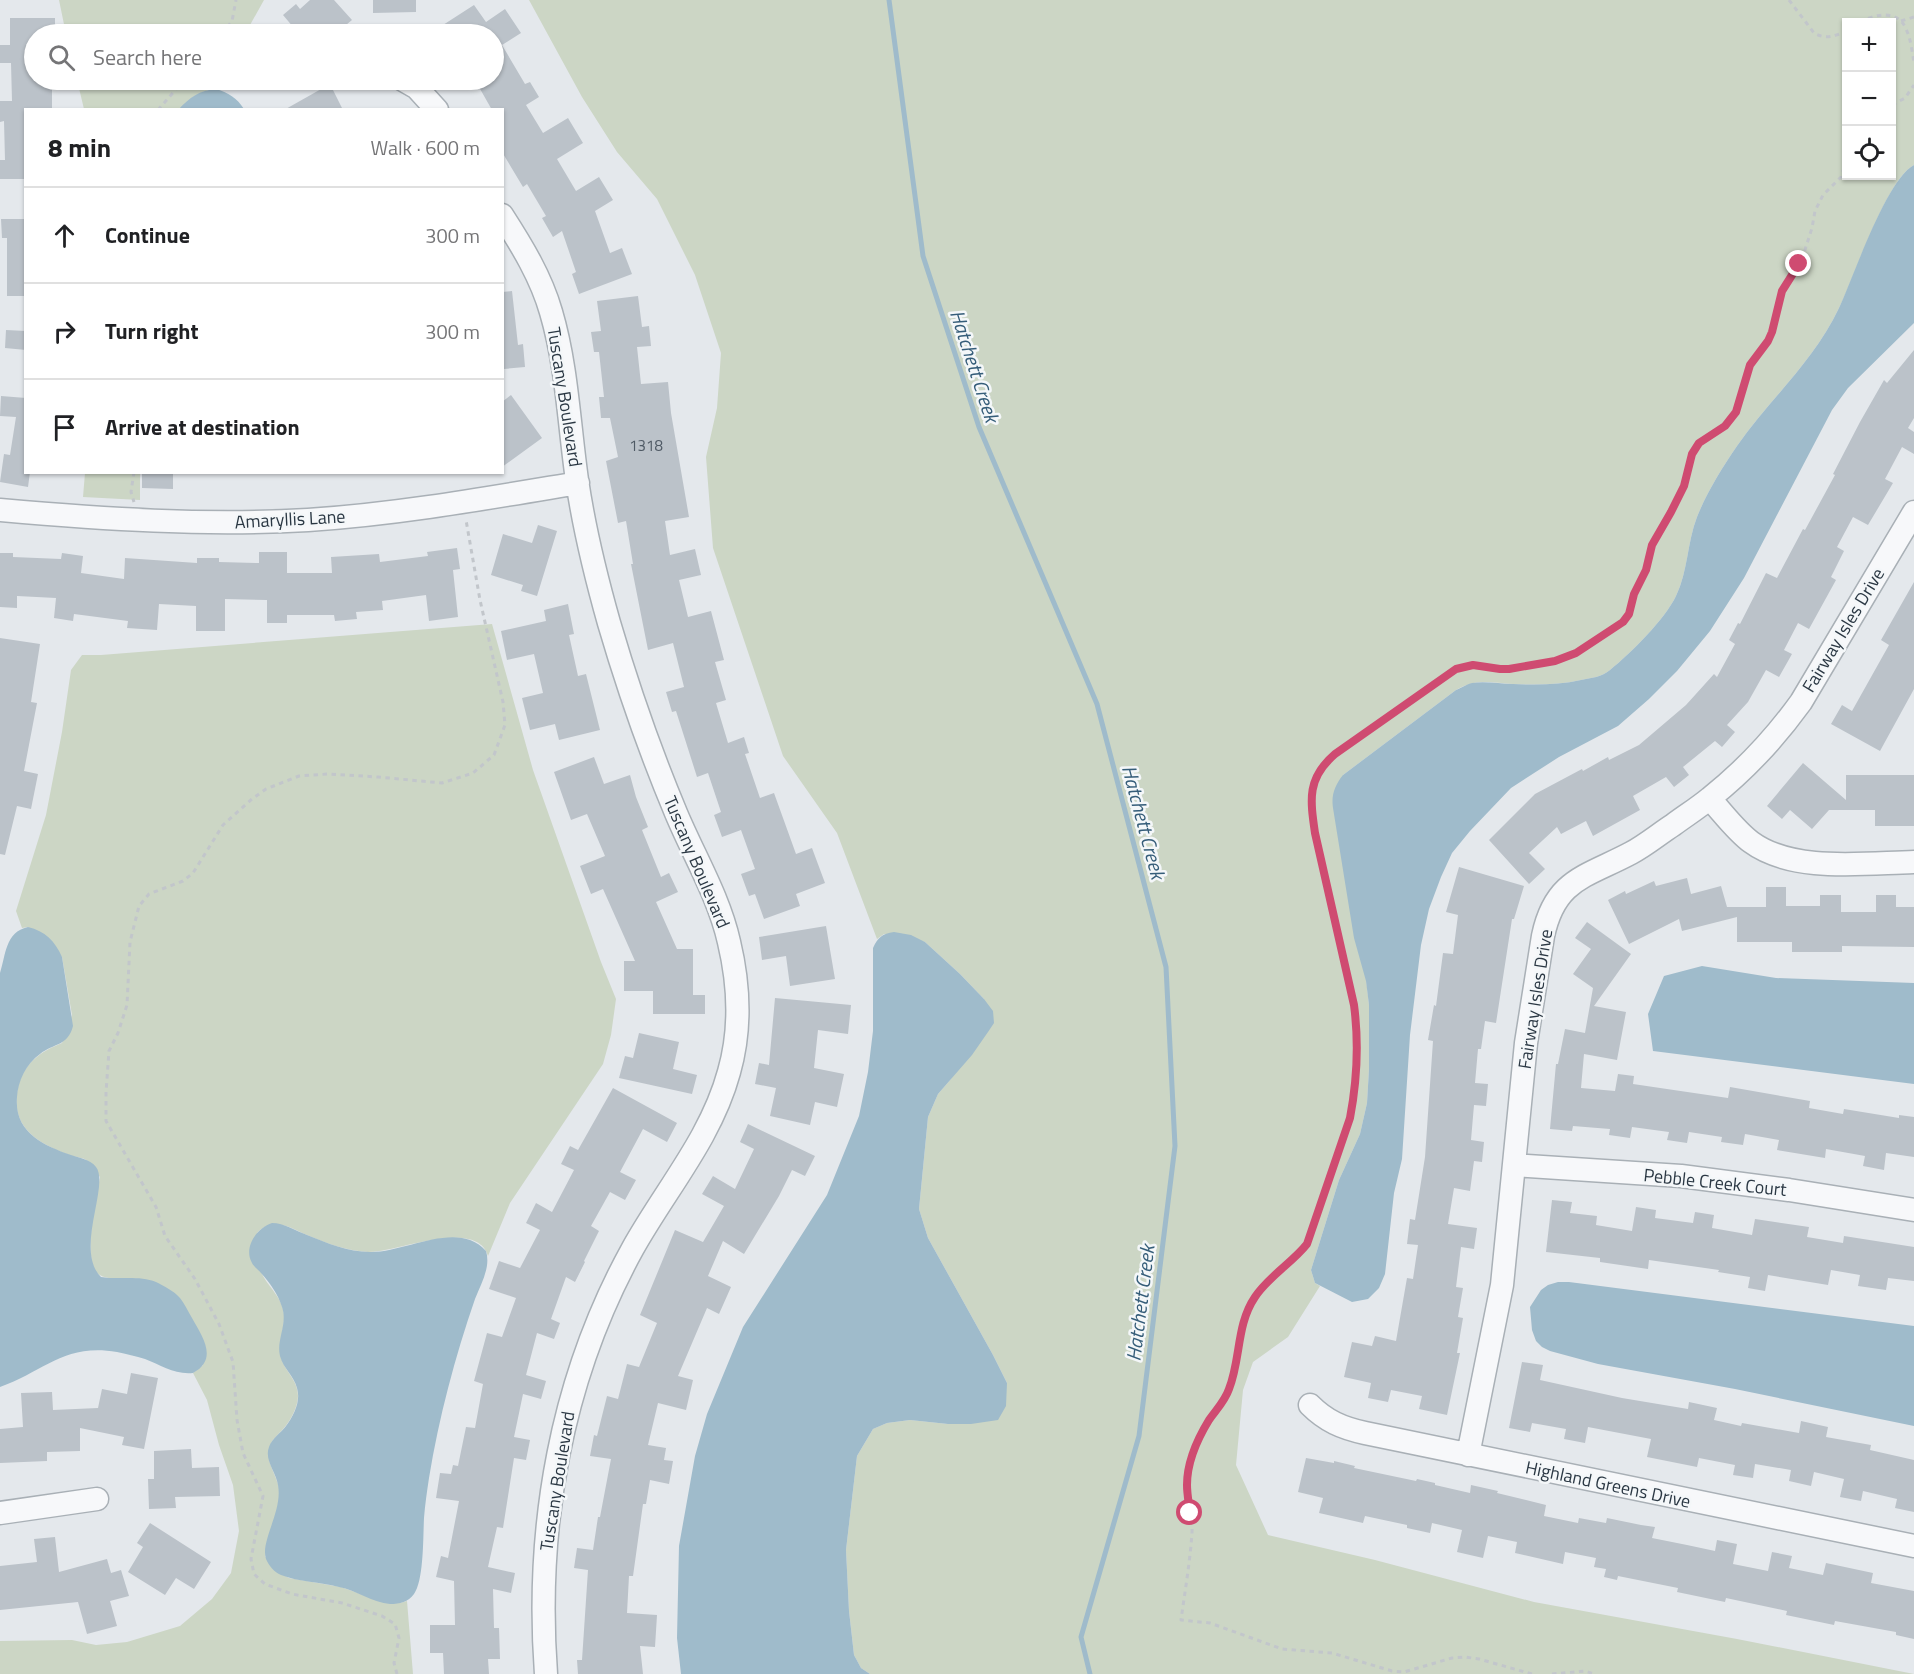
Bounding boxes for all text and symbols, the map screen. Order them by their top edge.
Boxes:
map controls [1842,18,1896,180]
button: + [1842,18,1896,72]
search box [24,24,504,90]
text: Search here [93,40,202,74]
icon: search [45,41,78,74]
button: − [1842,72,1896,126]
button: locate [1842,126,1896,180]
text: 8 min [48,128,111,167]
text: Walk · 600 m [371,132,480,163]
text: Continue [105,218,190,252]
icon: ahead [48,219,81,252]
text: 300 m [425,220,480,251]
route end [1785,250,1811,276]
water label: Hatchett Creek [942,306,1008,428]
text: Turn right [105,314,199,348]
icon: right [48,315,81,348]
text: 300 m [425,316,480,347]
street label: Tuscany Boulevard [541,325,589,469]
text: Arrive at destination [105,410,300,444]
icon: arrive [48,411,81,444]
house number: 1318 [629,434,663,457]
street label: Amaryllis Lane [234,503,346,535]
street label: Fairway Isles Drive [1795,563,1891,697]
water label: Hatchett Creek [1114,762,1175,884]
street label: Tuscany Boulevard [657,792,737,932]
street label: Fairway Isles Drive [1511,927,1559,1071]
street label: Pebble Creek Court [1642,1161,1788,1203]
water label: Hatchett Creek [1118,1241,1163,1363]
street label: Tuscany Boulevard [533,1409,581,1553]
street label: Highland Greens Drive [1523,1453,1693,1515]
route start [1176,1499,1202,1525]

